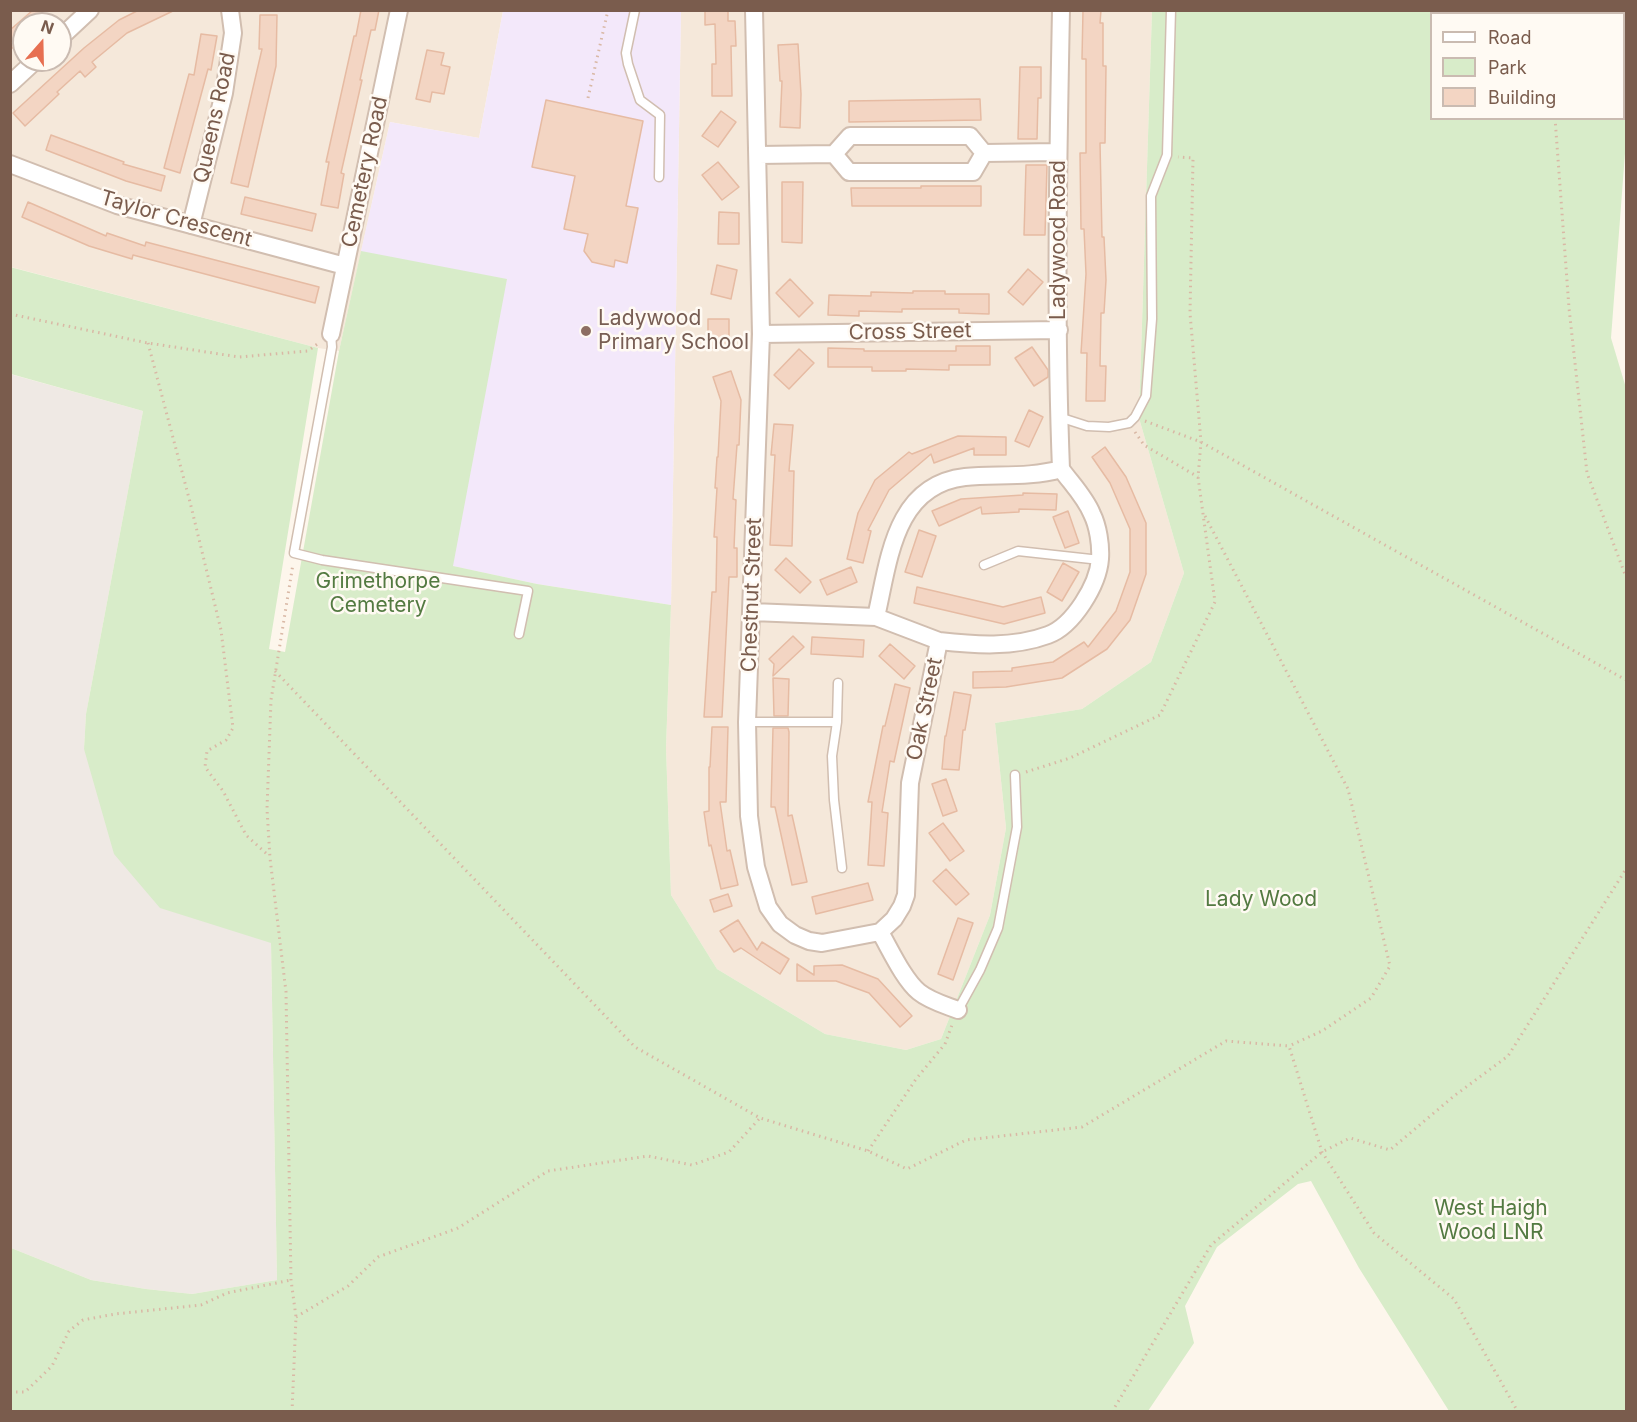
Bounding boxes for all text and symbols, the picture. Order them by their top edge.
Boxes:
north arrow [12,12,72,72]
legend [1430,12,1625,120]
text: N [38,15,57,38]
text: Road [1488,27,1531,48]
street label: Queens Road [189,50,241,186]
text: Park [1488,57,1527,78]
text: Building [1488,87,1556,108]
street label: Cemetery Road [337,94,393,250]
street label: Ladywood Road [1046,160,1072,320]
street label: Taylor Crescent [97,185,255,253]
place label: Ladywood Primary School [598,306,749,356]
street label: Cross Street [848,318,972,346]
marker: Ladywood Primary School [579,324,593,338]
street label: Chestnut Street [737,517,767,673]
park label: Grimethorpe Cemetery [316,569,440,619]
street label: Oak Street [902,655,948,763]
park label: Lady Wood [1205,887,1317,913]
park label: West Haigh Wood LNR [1434,1196,1548,1246]

